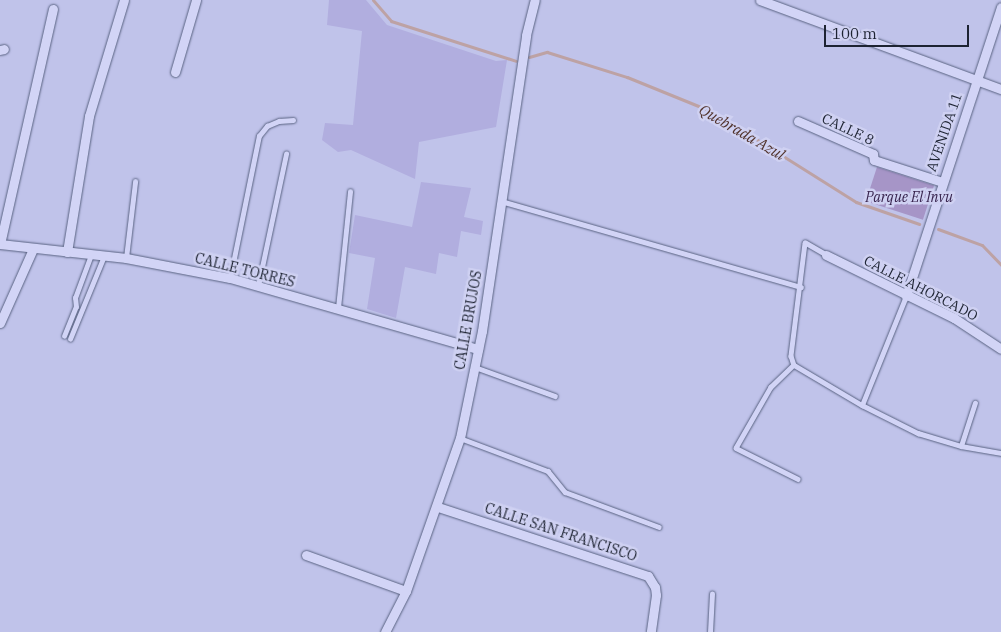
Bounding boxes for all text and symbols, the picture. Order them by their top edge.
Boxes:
scale bar [826,15,971,47]
text: 100 m [832,24,877,43]
street label: AVENIDA 11 [923,90,965,174]
water label: Quebrada Azul [696,100,788,164]
street label: CALLE 8 [819,110,877,148]
park label: Parque El Invu [865,189,953,205]
street label: CALLE TORRES [193,249,297,291]
street label: CALLE AHORCADO [861,252,981,324]
street label: CALLE BRUJOS [451,269,485,371]
street label: CALLE SAN FRANCISCO [483,499,639,565]

